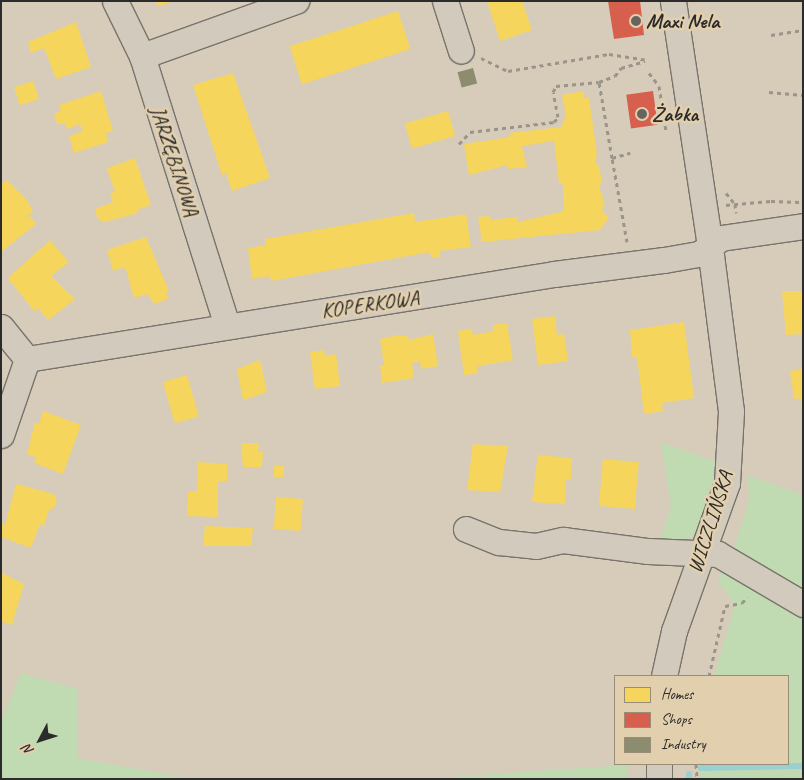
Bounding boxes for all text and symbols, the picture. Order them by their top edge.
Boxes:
place label: Maxi Nela [646,8,720,34]
marker: Maxi Nela [630,15,642,27]
place label: Żabka [652,101,698,127]
street label: JARZĘBINOWA [145,103,205,219]
marker: Żabka [636,108,648,120]
street label: KOPERKOWA [320,285,420,323]
street label: WICZLIŃSKA [682,468,738,576]
legend [614,675,789,765]
text: Homes [661,685,693,704]
text: Shops [661,710,692,729]
north arrow [15,715,65,765]
text: Industry [661,735,706,754]
text: N [19,741,37,759]

